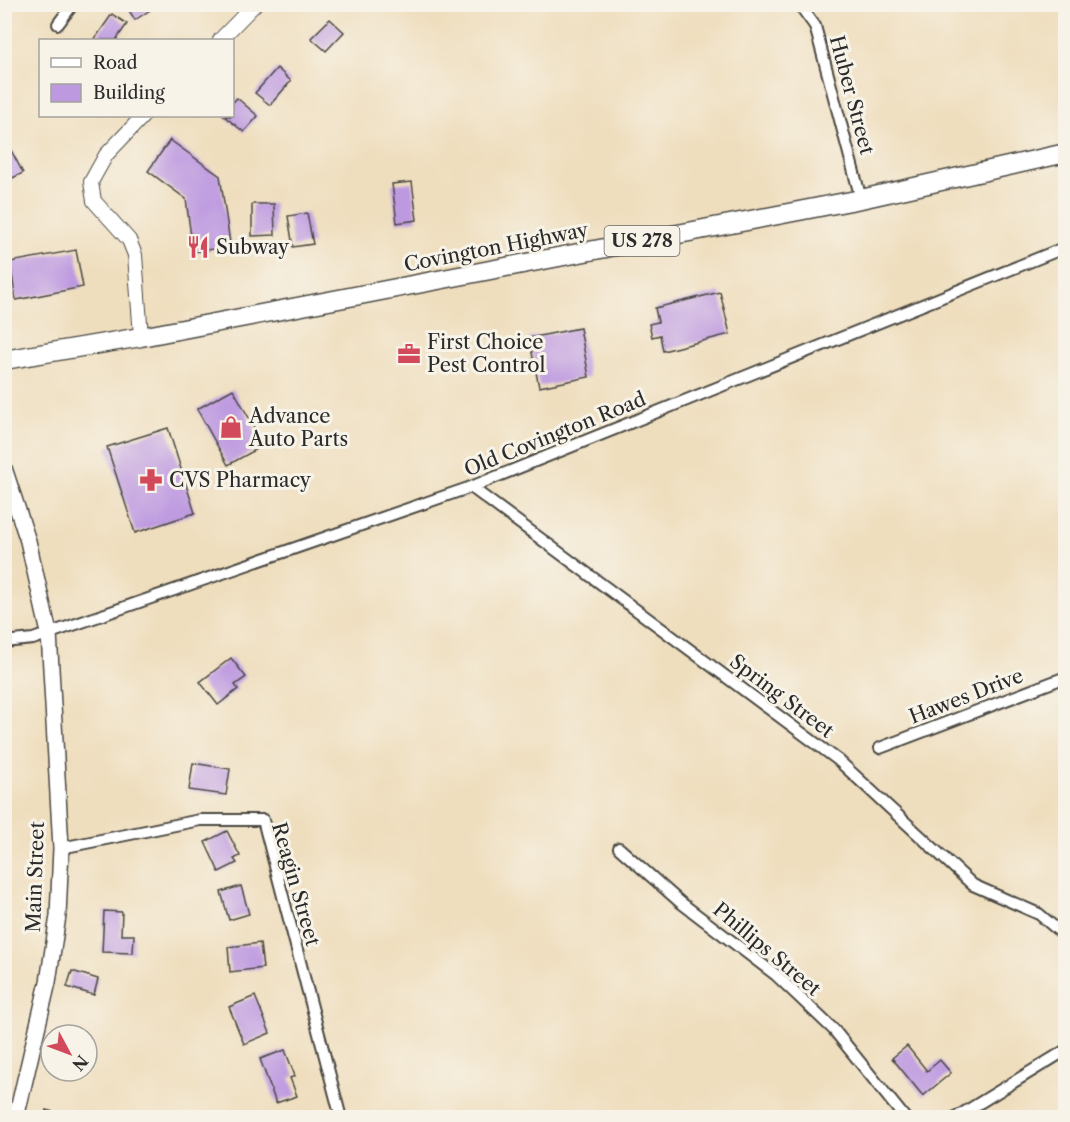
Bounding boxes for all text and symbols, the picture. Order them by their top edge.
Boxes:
street label: Huber Street [825,33,879,157]
legend [39,39,234,117]
text: Road [93,52,138,74]
text: Building [93,82,165,104]
street label: Covington Highway [402,217,591,277]
road number: US 278 [604,226,680,256]
restaurant icon: Subway [185,234,211,260]
place label: Subway [216,235,290,259]
place label: First Choice Pest Control [427,330,546,377]
office icon: First Choice Pest Control [396,341,422,367]
street label: Old Covington Road [461,387,649,481]
place label: Advance Auto Parts [248,404,348,451]
shop icon: Advance Auto Parts [218,414,244,440]
pharmacy icon: CVS Pharmacy [138,467,164,493]
place label: CVS Pharmacy [169,468,312,492]
street label: Spring Street [725,649,839,743]
street label: Hawes Drive [906,663,1026,729]
street label: Reagin Street [267,819,325,949]
street label: Main Street [21,821,49,933]
street label: Phillips Street [708,897,826,1001]
north arrow [39,1023,99,1083]
text: N [68,1051,92,1075]

